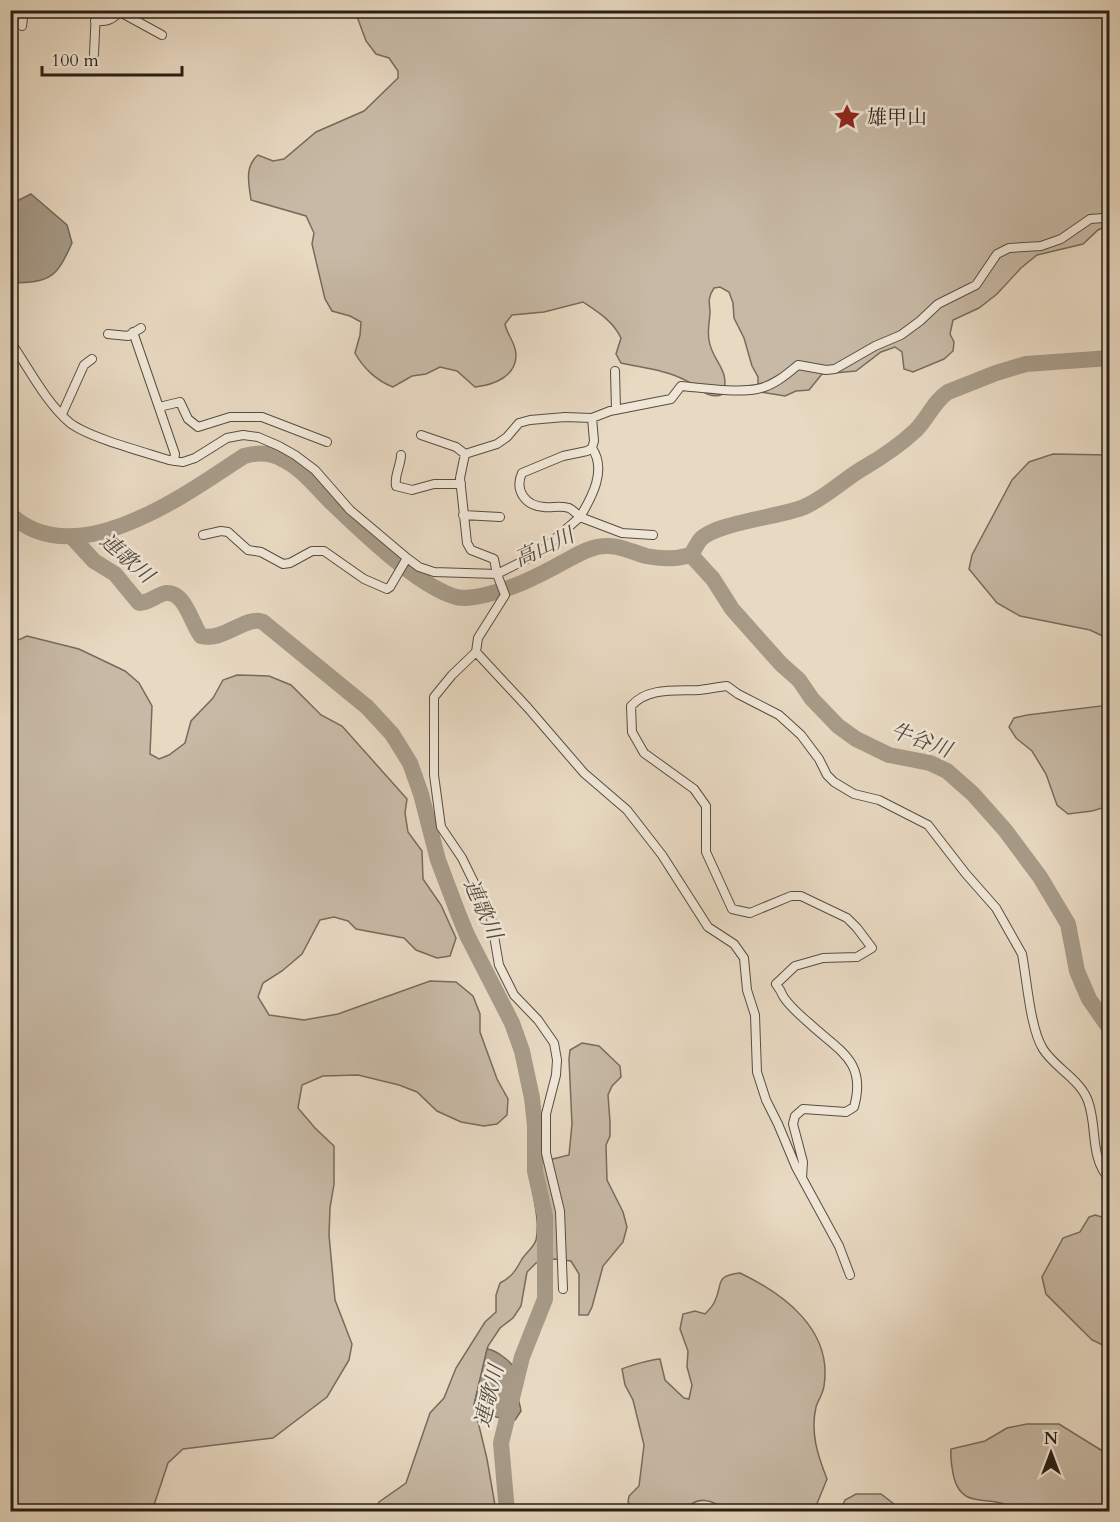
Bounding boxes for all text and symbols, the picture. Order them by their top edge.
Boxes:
scale bar [42,39,182,77]
text: 100 m [51,48,99,73]
place icon: 雄甲山 [832,102,862,132]
place label: 雄甲山 [867,104,927,131]
water label: 高山川 [510,520,581,574]
water label: 連歌川 [93,527,161,591]
water label: 牛谷川 [886,716,957,766]
water label: 連歌川 [456,875,509,946]
water label: 連歌川 [468,1360,512,1430]
north arrow [1021,1423,1081,1483]
text: N [1044,1428,1058,1450]

